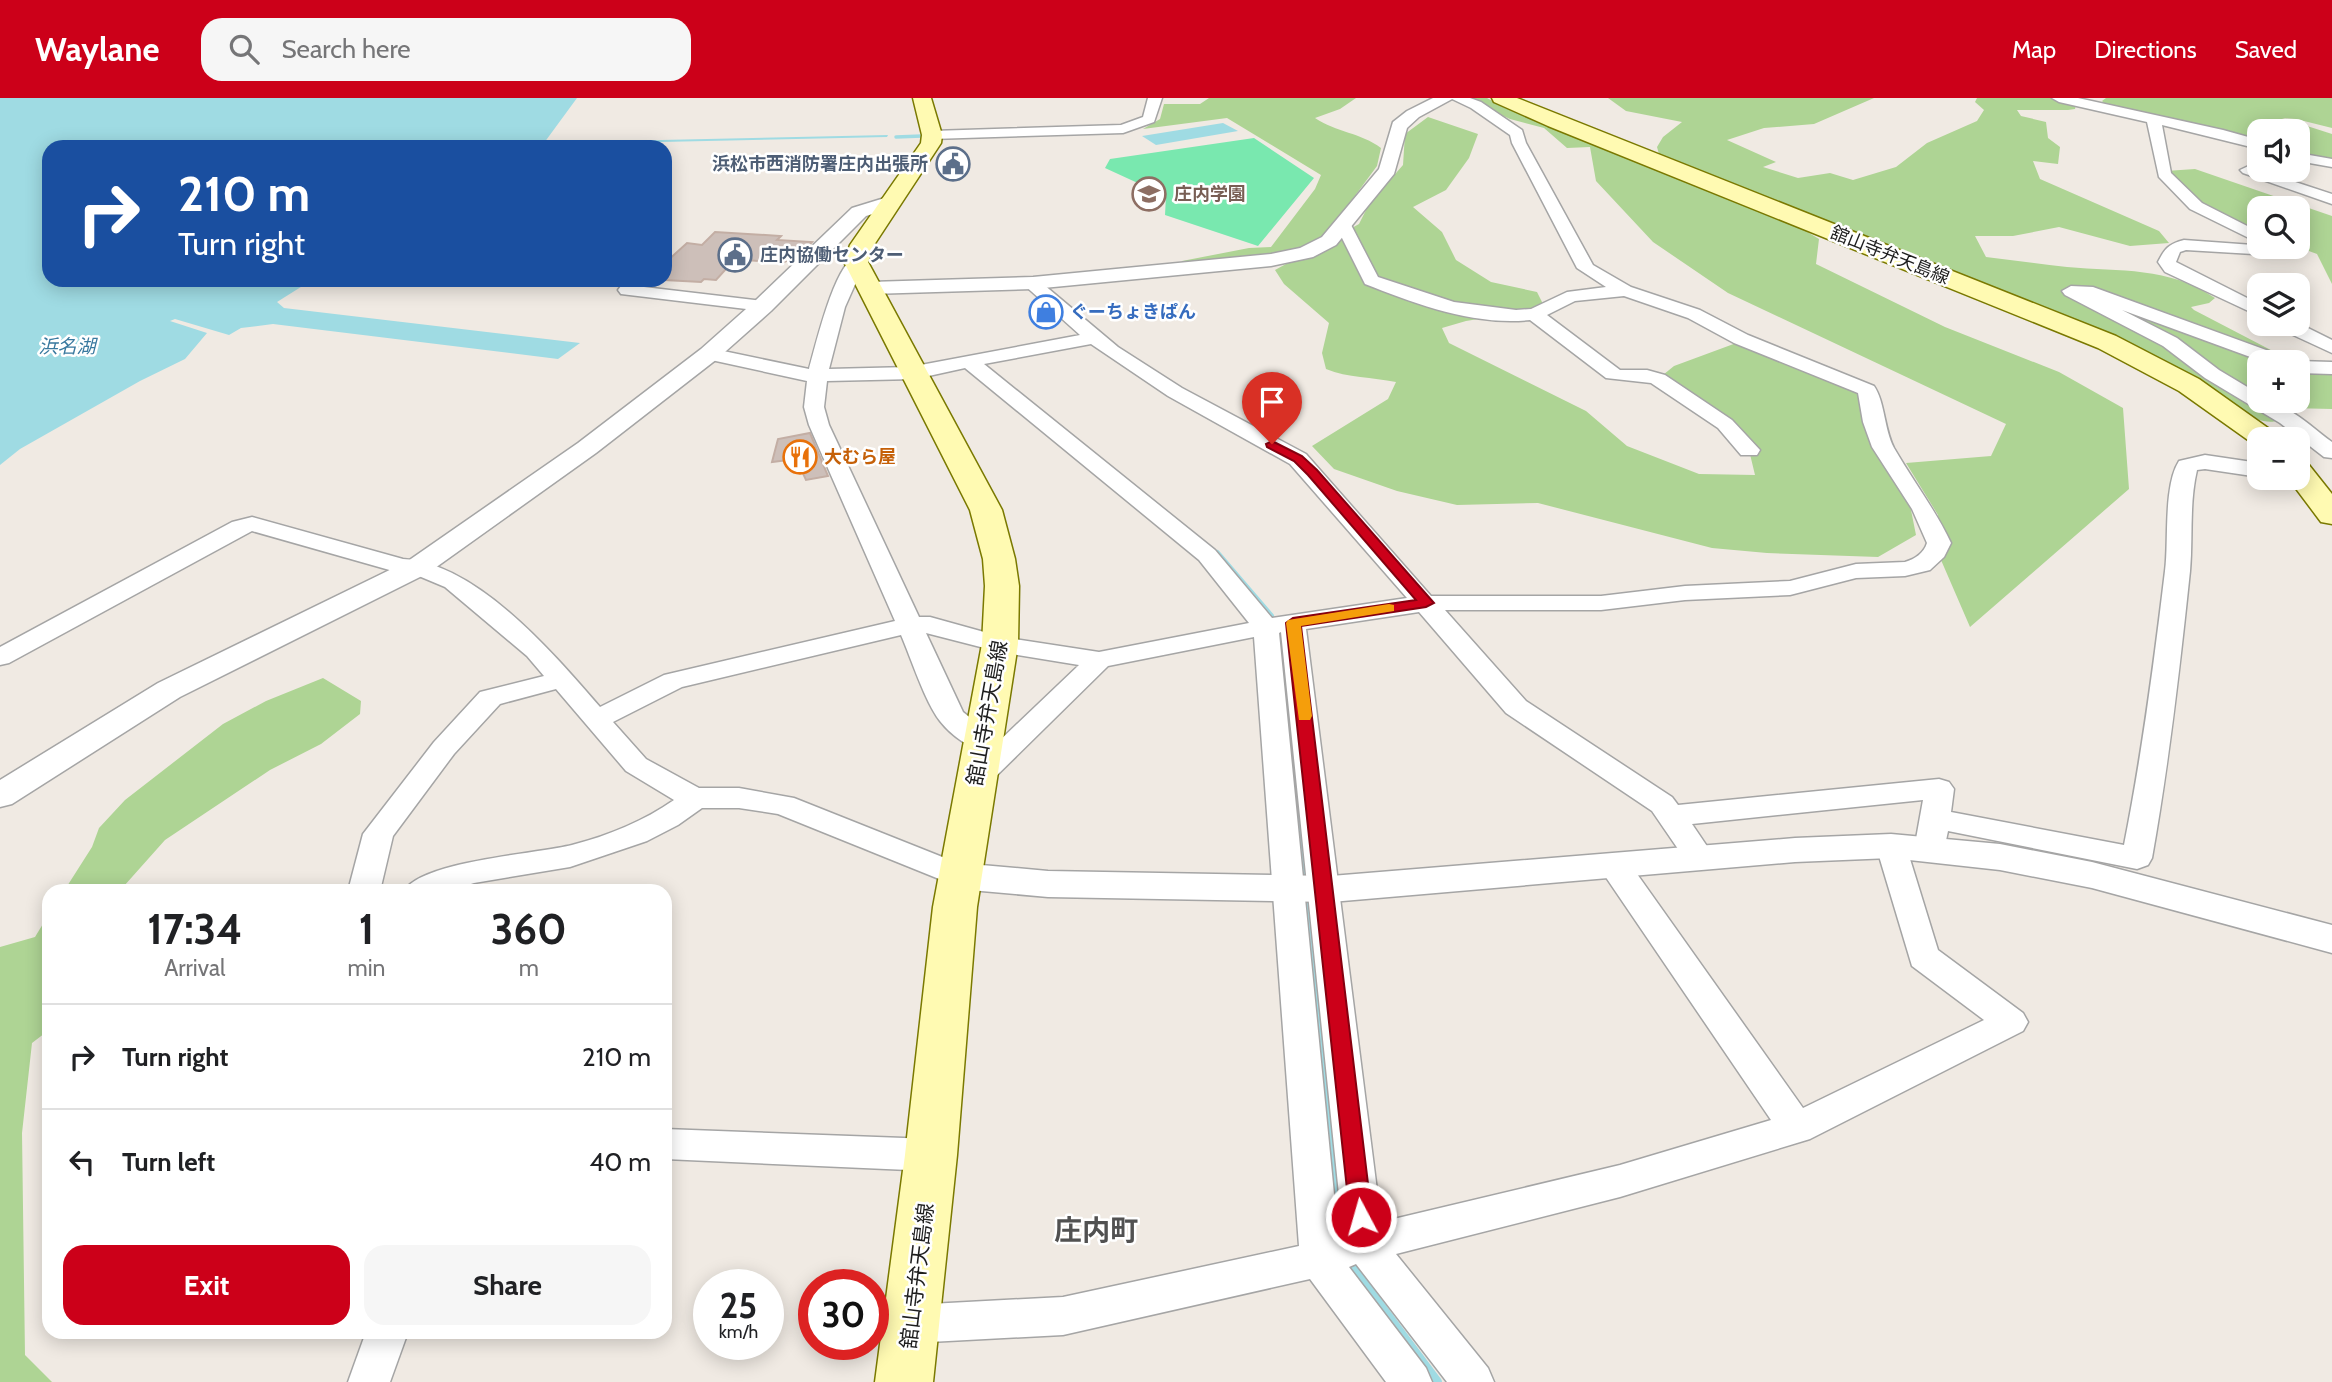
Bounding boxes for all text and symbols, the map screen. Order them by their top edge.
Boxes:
search box [201,18,691,81]
text: Waylane [35,29,159,69]
icon: search [225,30,263,68]
text: Search here [281,33,411,65]
text: Map [2012,35,2056,64]
text: Directions [2094,35,2197,64]
text: Saved [2235,35,2297,64]
map controls [2247,119,2310,490]
button: sound [2247,119,2310,182]
public building icon: 浜松市西消防署庄内出張所 [934,145,972,183]
place label: 浜松市西消防署庄内出張所 [712,153,928,175]
text: 210 m [178,164,310,223]
icon: right [63,168,154,259]
school or university icon: 庄内学園 [1130,175,1168,213]
place label: 庄内学園 [1174,183,1246,205]
button: search [2247,196,2310,259]
street label: 舘山寺弁天島線 [1827,221,1953,289]
text: Turn right [178,224,305,263]
public building icon: 庄内協働センター [716,236,754,274]
place label: 庄内協働センター [760,244,904,266]
button: layers [2247,273,2310,336]
shop icon: ぐーちょきぱん [1027,293,1065,331]
place label: ぐーちょきぱん [1070,301,1196,323]
water label: 浜名湖 [38,335,98,358]
button: + [2247,350,2310,413]
pin [1242,372,1302,444]
icon: arrive [1253,383,1291,421]
button: − [2247,427,2310,490]
restaurant icon: 大むら屋 [781,438,819,476]
place label: 大むら屋 [824,446,896,468]
street label: 舘山寺弁天島線 [962,638,1012,788]
text: 17:34 [147,903,242,955]
text: 1 [359,903,374,955]
text: 360 [491,903,567,955]
text: Arrival [164,954,225,982]
text: min [348,954,385,982]
text: m [519,954,539,982]
icon: right [63,1038,101,1076]
text: Turn right [122,1041,228,1073]
text: 210 m [582,1041,651,1073]
icon: left [63,1143,101,1181]
text: Turn left [122,1146,215,1178]
text: 40 m [589,1146,651,1178]
position arrow [1324,1180,1398,1254]
street label: 舘山寺弁天島線 [896,1202,938,1350]
district label: 庄内町 [1054,1213,1138,1247]
button: Exit [63,1245,350,1325]
button: Share [364,1245,651,1325]
speed limit sign: 30 [798,1269,889,1360]
text: 25 [720,1284,757,1327]
text: km/h [719,1321,758,1343]

